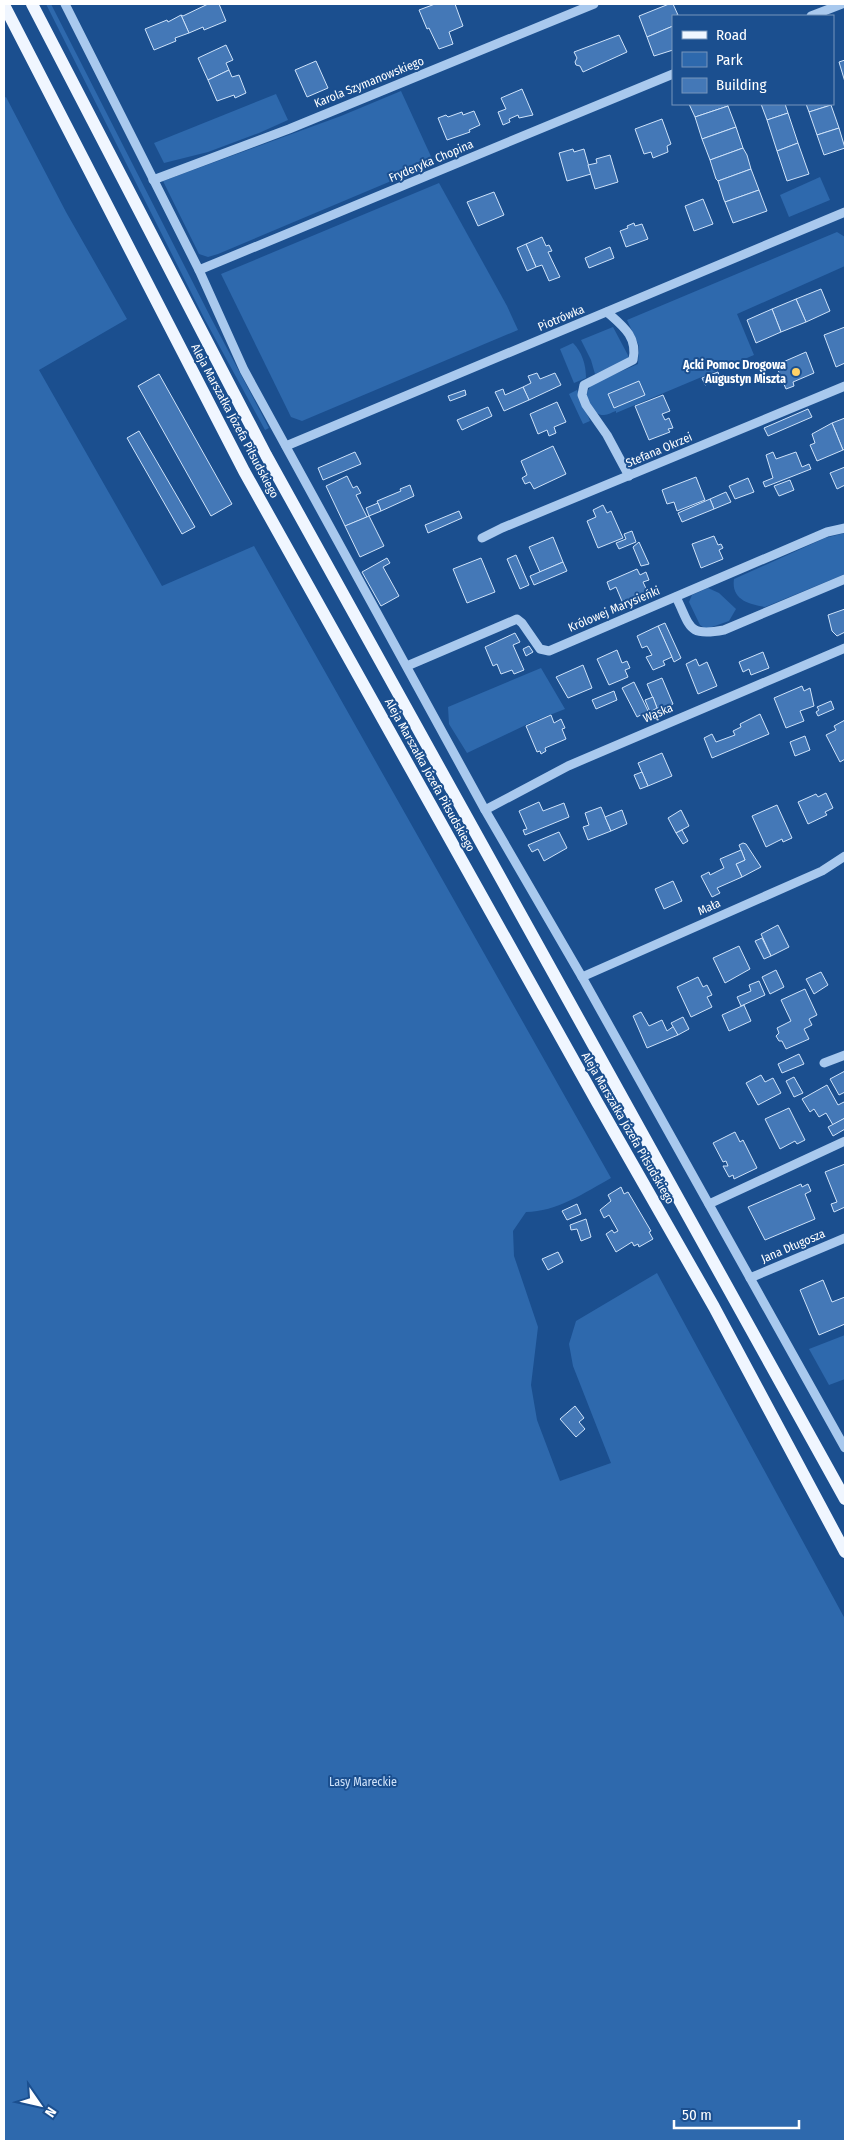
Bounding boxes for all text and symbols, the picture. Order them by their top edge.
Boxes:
legend [672,15,834,105]
text: Road [716,26,747,44]
text: Park [716,51,743,69]
street label: Karola Szymanowskiego [312,54,426,110]
text: Building [716,76,767,94]
street label: Fryderyka Chopina [387,137,476,185]
street label: Piotrówka [536,302,586,334]
street label: Aleja Marszałka Józefa Piłsudskiego [188,341,282,501]
place label: Ącki Pomoc Drogowa Augustyn Miszta [682,358,786,386]
marker: Ącki Pomoc Drogowa Augustyn Miszta [790,366,802,378]
street label: Stefana Okrzei [624,430,694,470]
street label: Królowej Marysieńki [566,583,662,635]
street label: Aleja Marszałka Józefa Piłsudskiego [382,696,478,854]
street label: Wąska [641,700,675,725]
street label: Mała [695,896,723,918]
street label: Aleja Marszałka Józefa Piłsudskiego [579,1050,677,1206]
street label: Jana Długosza [759,1226,827,1266]
park label: Lasy Mareckie [329,1775,397,1789]
north arrow [15,2080,65,2130]
scale bar [674,2098,799,2130]
text: N [41,2104,60,2120]
text: 50 m [682,2106,712,2124]

